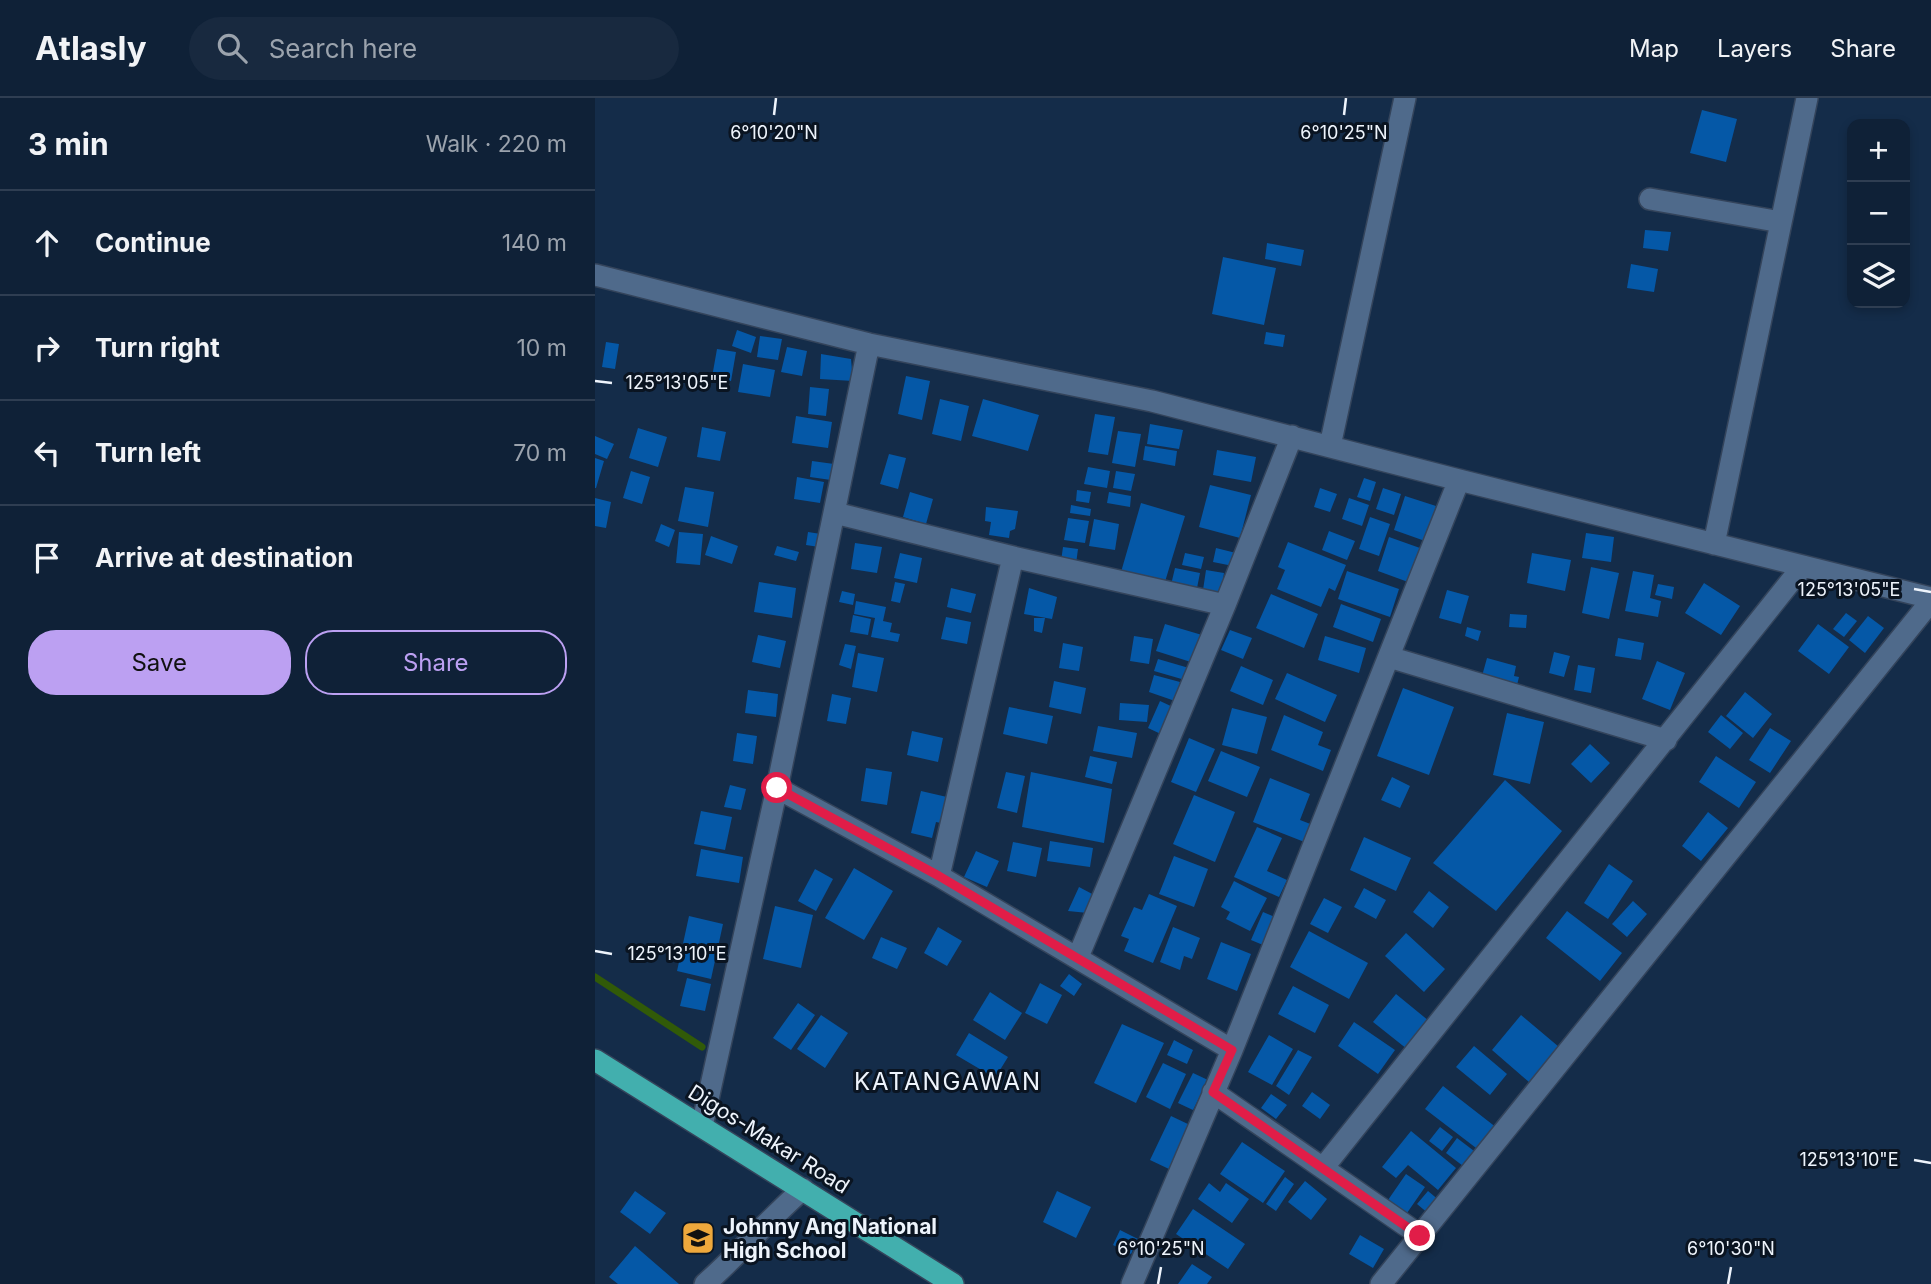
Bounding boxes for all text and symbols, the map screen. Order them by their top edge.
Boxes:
search box [189,17,679,80]
text: Atlasly [35,28,147,68]
icon: search [213,29,251,67]
text: Search here [269,33,417,64]
text: Map [1629,34,1679,63]
text: Layers [1717,34,1792,63]
text: Share [1830,34,1896,63]
map controls [1847,119,1910,308]
button: + [1847,119,1910,182]
text: 6°10'20"N [730,122,818,143]
text: 6°10'25"N [1300,122,1388,143]
text: 3 min [28,126,109,162]
text: Walk · 220 m [426,130,567,158]
button: − [1847,182,1910,245]
icon: ahead [28,224,66,262]
text: Continue [95,227,211,258]
text: 140 m [502,229,567,257]
button: layers [1847,245,1910,308]
icon: right [28,329,66,367]
text: Turn right [95,332,220,363]
text: 10 m [517,334,567,362]
text: 125°13'05"E [626,372,728,393]
icon: left [28,434,66,472]
text: Turn left [95,437,201,468]
text: 70 m [513,439,567,467]
icon: arrive [28,539,66,577]
text: Arrive at destination [95,542,354,573]
text: 125°13'05"E [1798,579,1900,600]
button: Save [28,630,291,695]
button: Share [305,630,567,695]
route start [761,772,792,803]
text: 125°13'10"E [627,943,727,964]
district label: KATANGAWAN [854,1067,1042,1096]
street label: Digos-Makar Road [684,1079,854,1199]
text: 125°13'10"E [1799,1149,1899,1170]
place label: Johnny Ang National High School [723,1214,937,1263]
school or university icon: Johnny Ang National High School [679,1219,717,1257]
route end [1404,1220,1435,1251]
text: 6°10'25"N [1117,1238,1205,1259]
text: 6°10'30"N [1687,1238,1775,1259]

